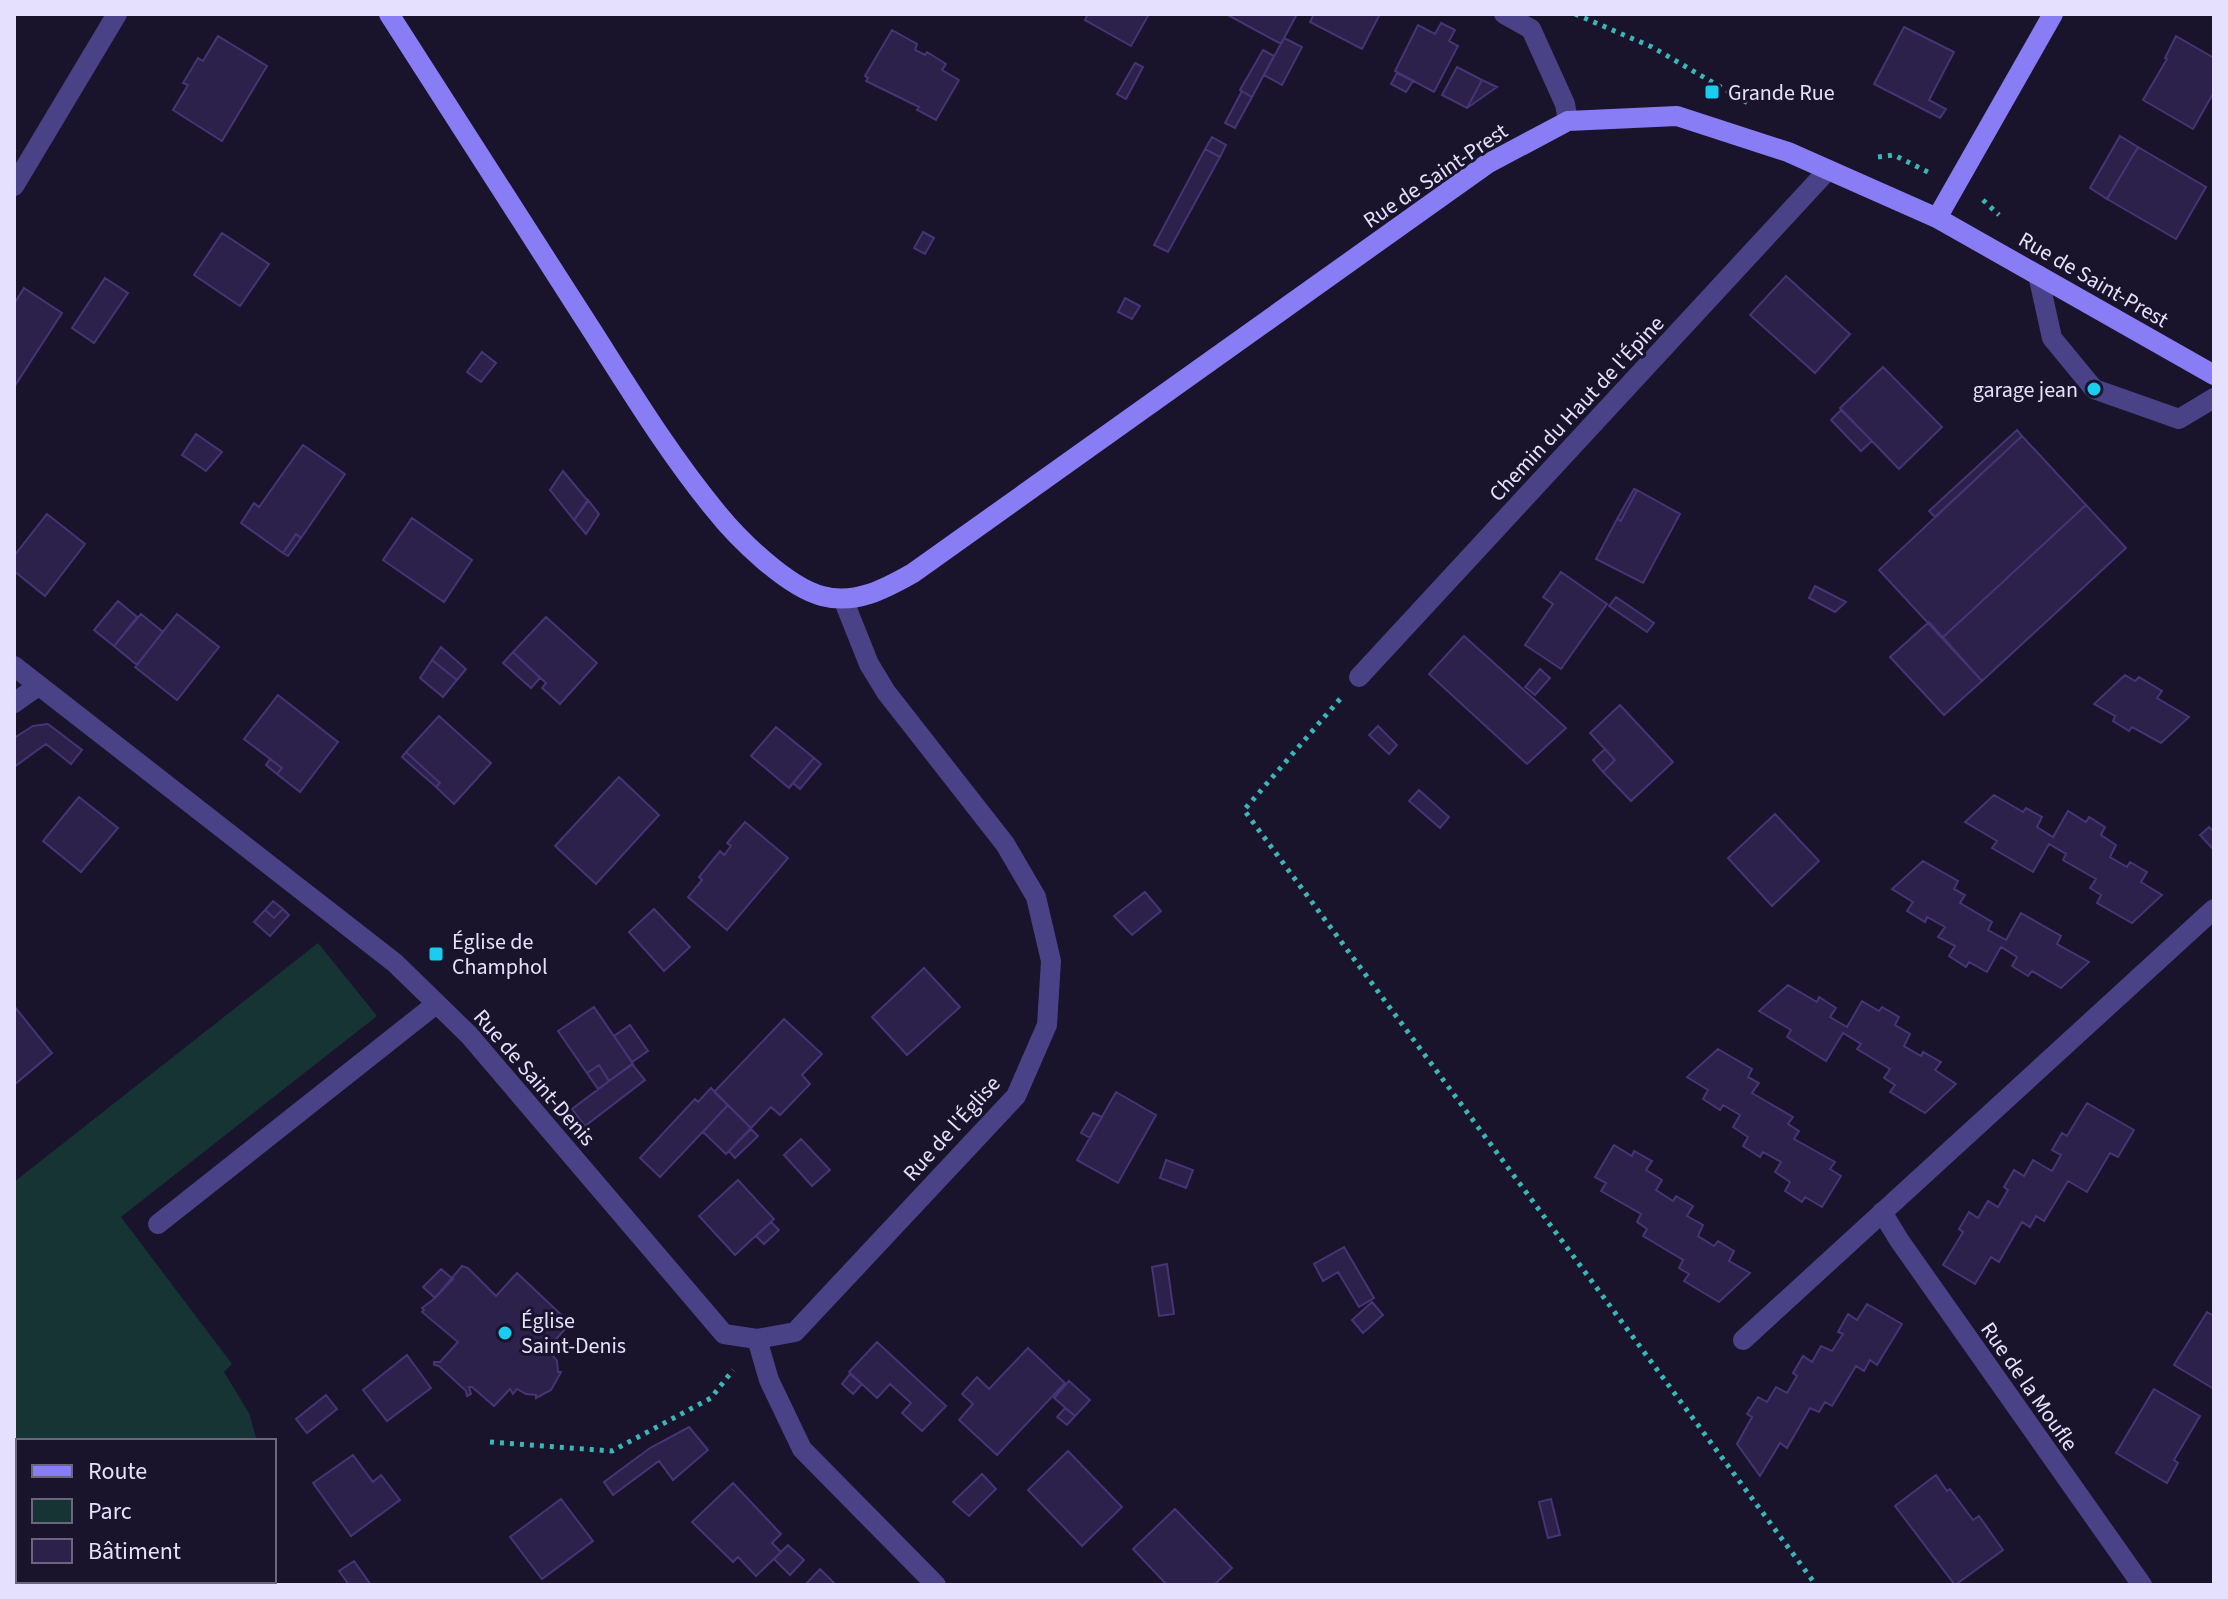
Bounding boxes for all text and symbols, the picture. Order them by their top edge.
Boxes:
place label: Grande Rue [1728,77,1835,109]
marker: Grande Rue [1703,83,1721,101]
street label: Rue de Saint-Prest [1357,115,1515,236]
street label: Rue de Saint-Prest [2013,224,2175,336]
street label: Chemin du Haut de l'Épine [1482,308,1672,509]
place label: garage jean [1973,374,2078,406]
marker: garage jean [2085,380,2103,398]
place label: Église de Champhol [452,926,548,983]
marker: Église de Champhol [427,945,445,963]
street label: Rue de Saint-Denis [466,1002,603,1153]
street label: Rue de l'Église [896,1069,1008,1189]
place label: Église Saint-Denis [521,1305,626,1362]
street label: Rue de la Moufle [1973,1315,2086,1458]
marker: Église Saint-Denis [496,1324,514,1342]
legend [16,1439,276,1583]
text: Route [88,1454,147,1489]
text: Parc [88,1494,132,1529]
text: Bâtiment [88,1534,181,1569]

